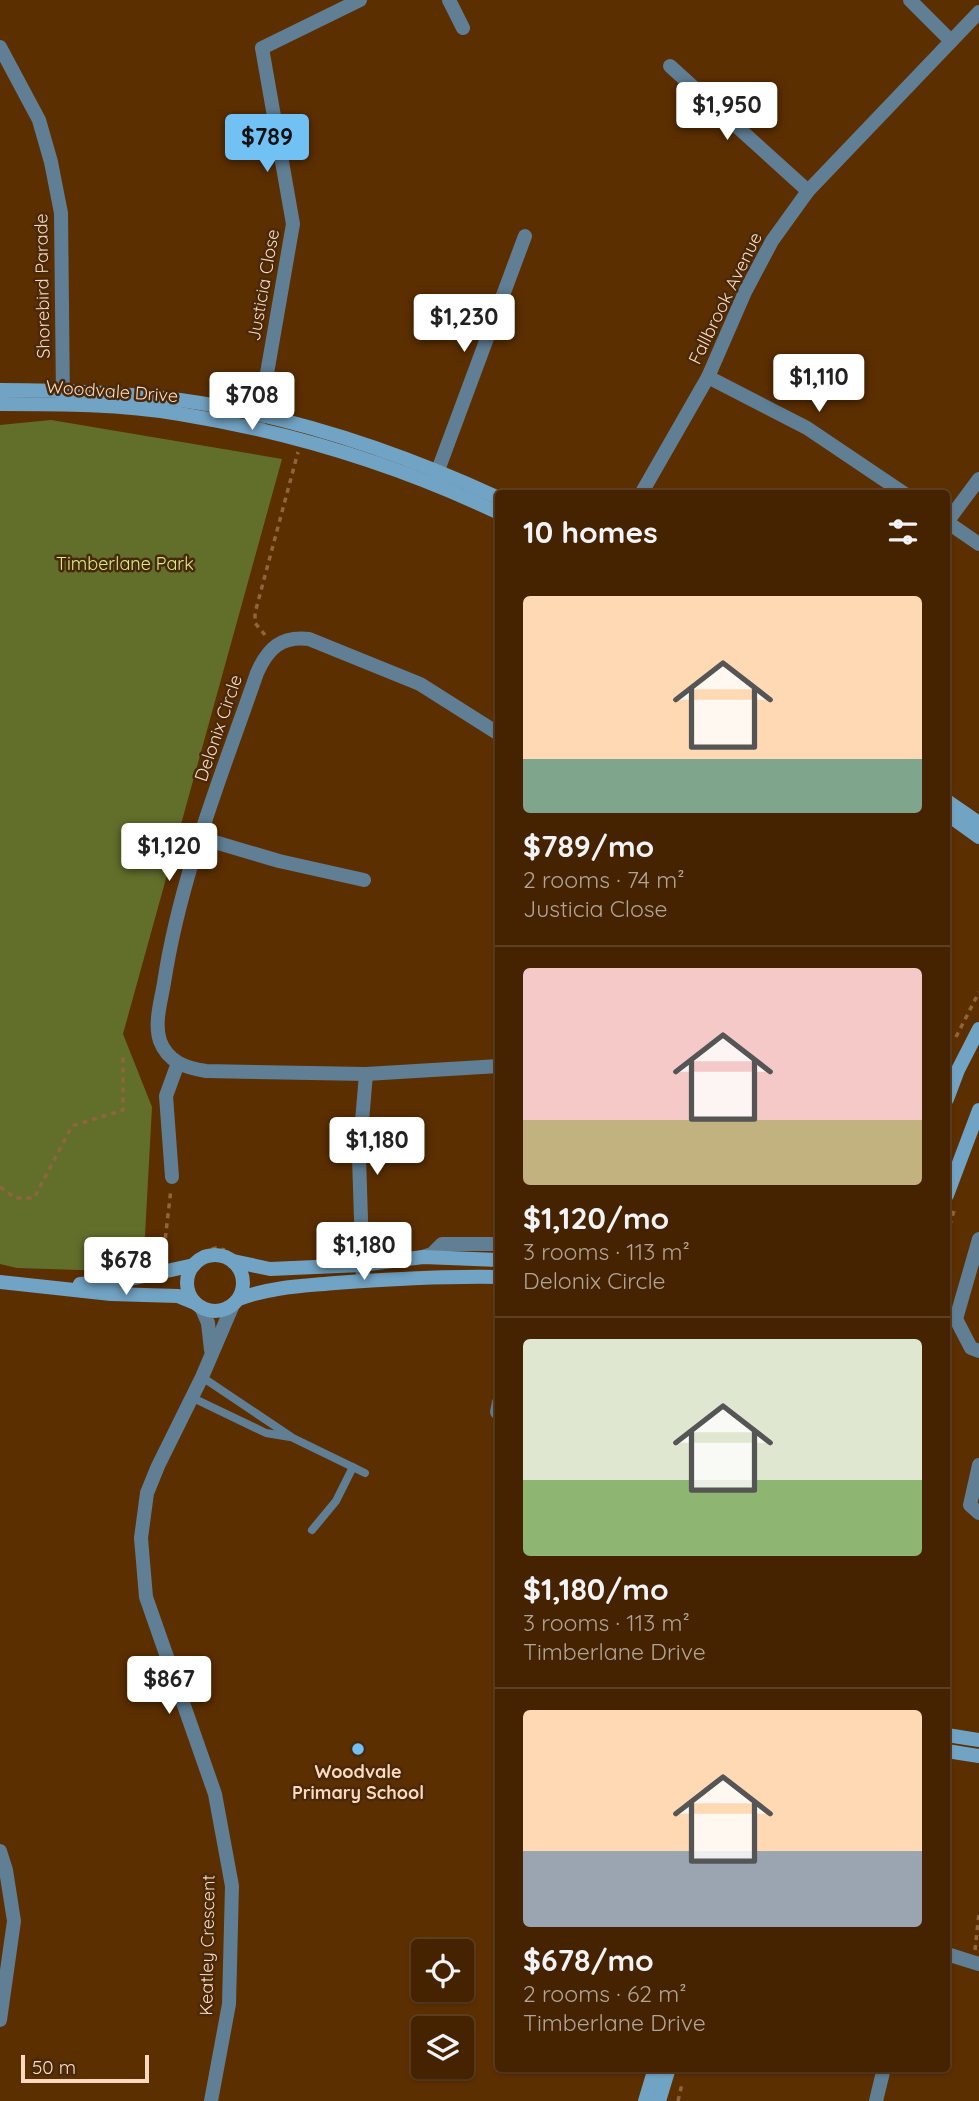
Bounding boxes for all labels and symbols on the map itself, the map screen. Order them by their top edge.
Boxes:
pin: $1,950 [670,82,784,142]
pin: $789 [226,114,308,174]
street label: Shorebird Parade [29,213,55,359]
street label: Justicia Close [242,227,284,343]
street label: Fallbrook Avenue [683,228,767,368]
pin: $1,230 [407,294,521,354]
pin: $1,110 [762,354,876,414]
pin: $708 [211,372,293,432]
street label: Woodvale Drive [45,375,179,407]
park label: Timberlane Park [56,552,194,575]
street label: Delonix Circle [189,672,247,784]
pin: $1,120 [112,824,226,883]
pin: $1,180 [320,1118,434,1177]
pin: $1,180 [307,1222,421,1282]
pin: $678 [85,1238,167,1297]
pin: $867 [128,1656,210,1716]
marker: Woodvale Primary School [350,1741,366,1757]
place label: Woodvale Primary School [292,1760,424,1804]
street label: Keatley Crescent [194,1874,220,2016]
scale bar [21,2052,149,2084]

